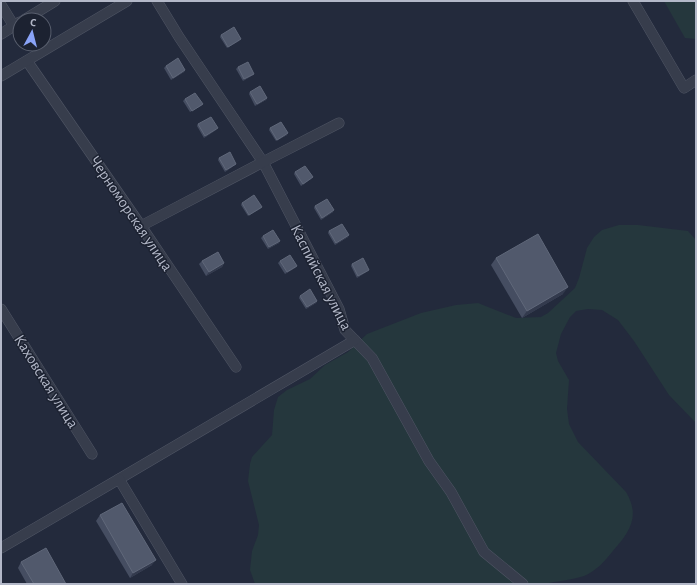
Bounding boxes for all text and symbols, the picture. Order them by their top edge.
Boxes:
north arrow [12,12,52,52]
text: С [29,17,37,28]
street label: Черноморская улица [86,153,176,275]
street label: Каспийская улица [287,222,355,333]
street label: Каховская улица [10,332,81,432]

